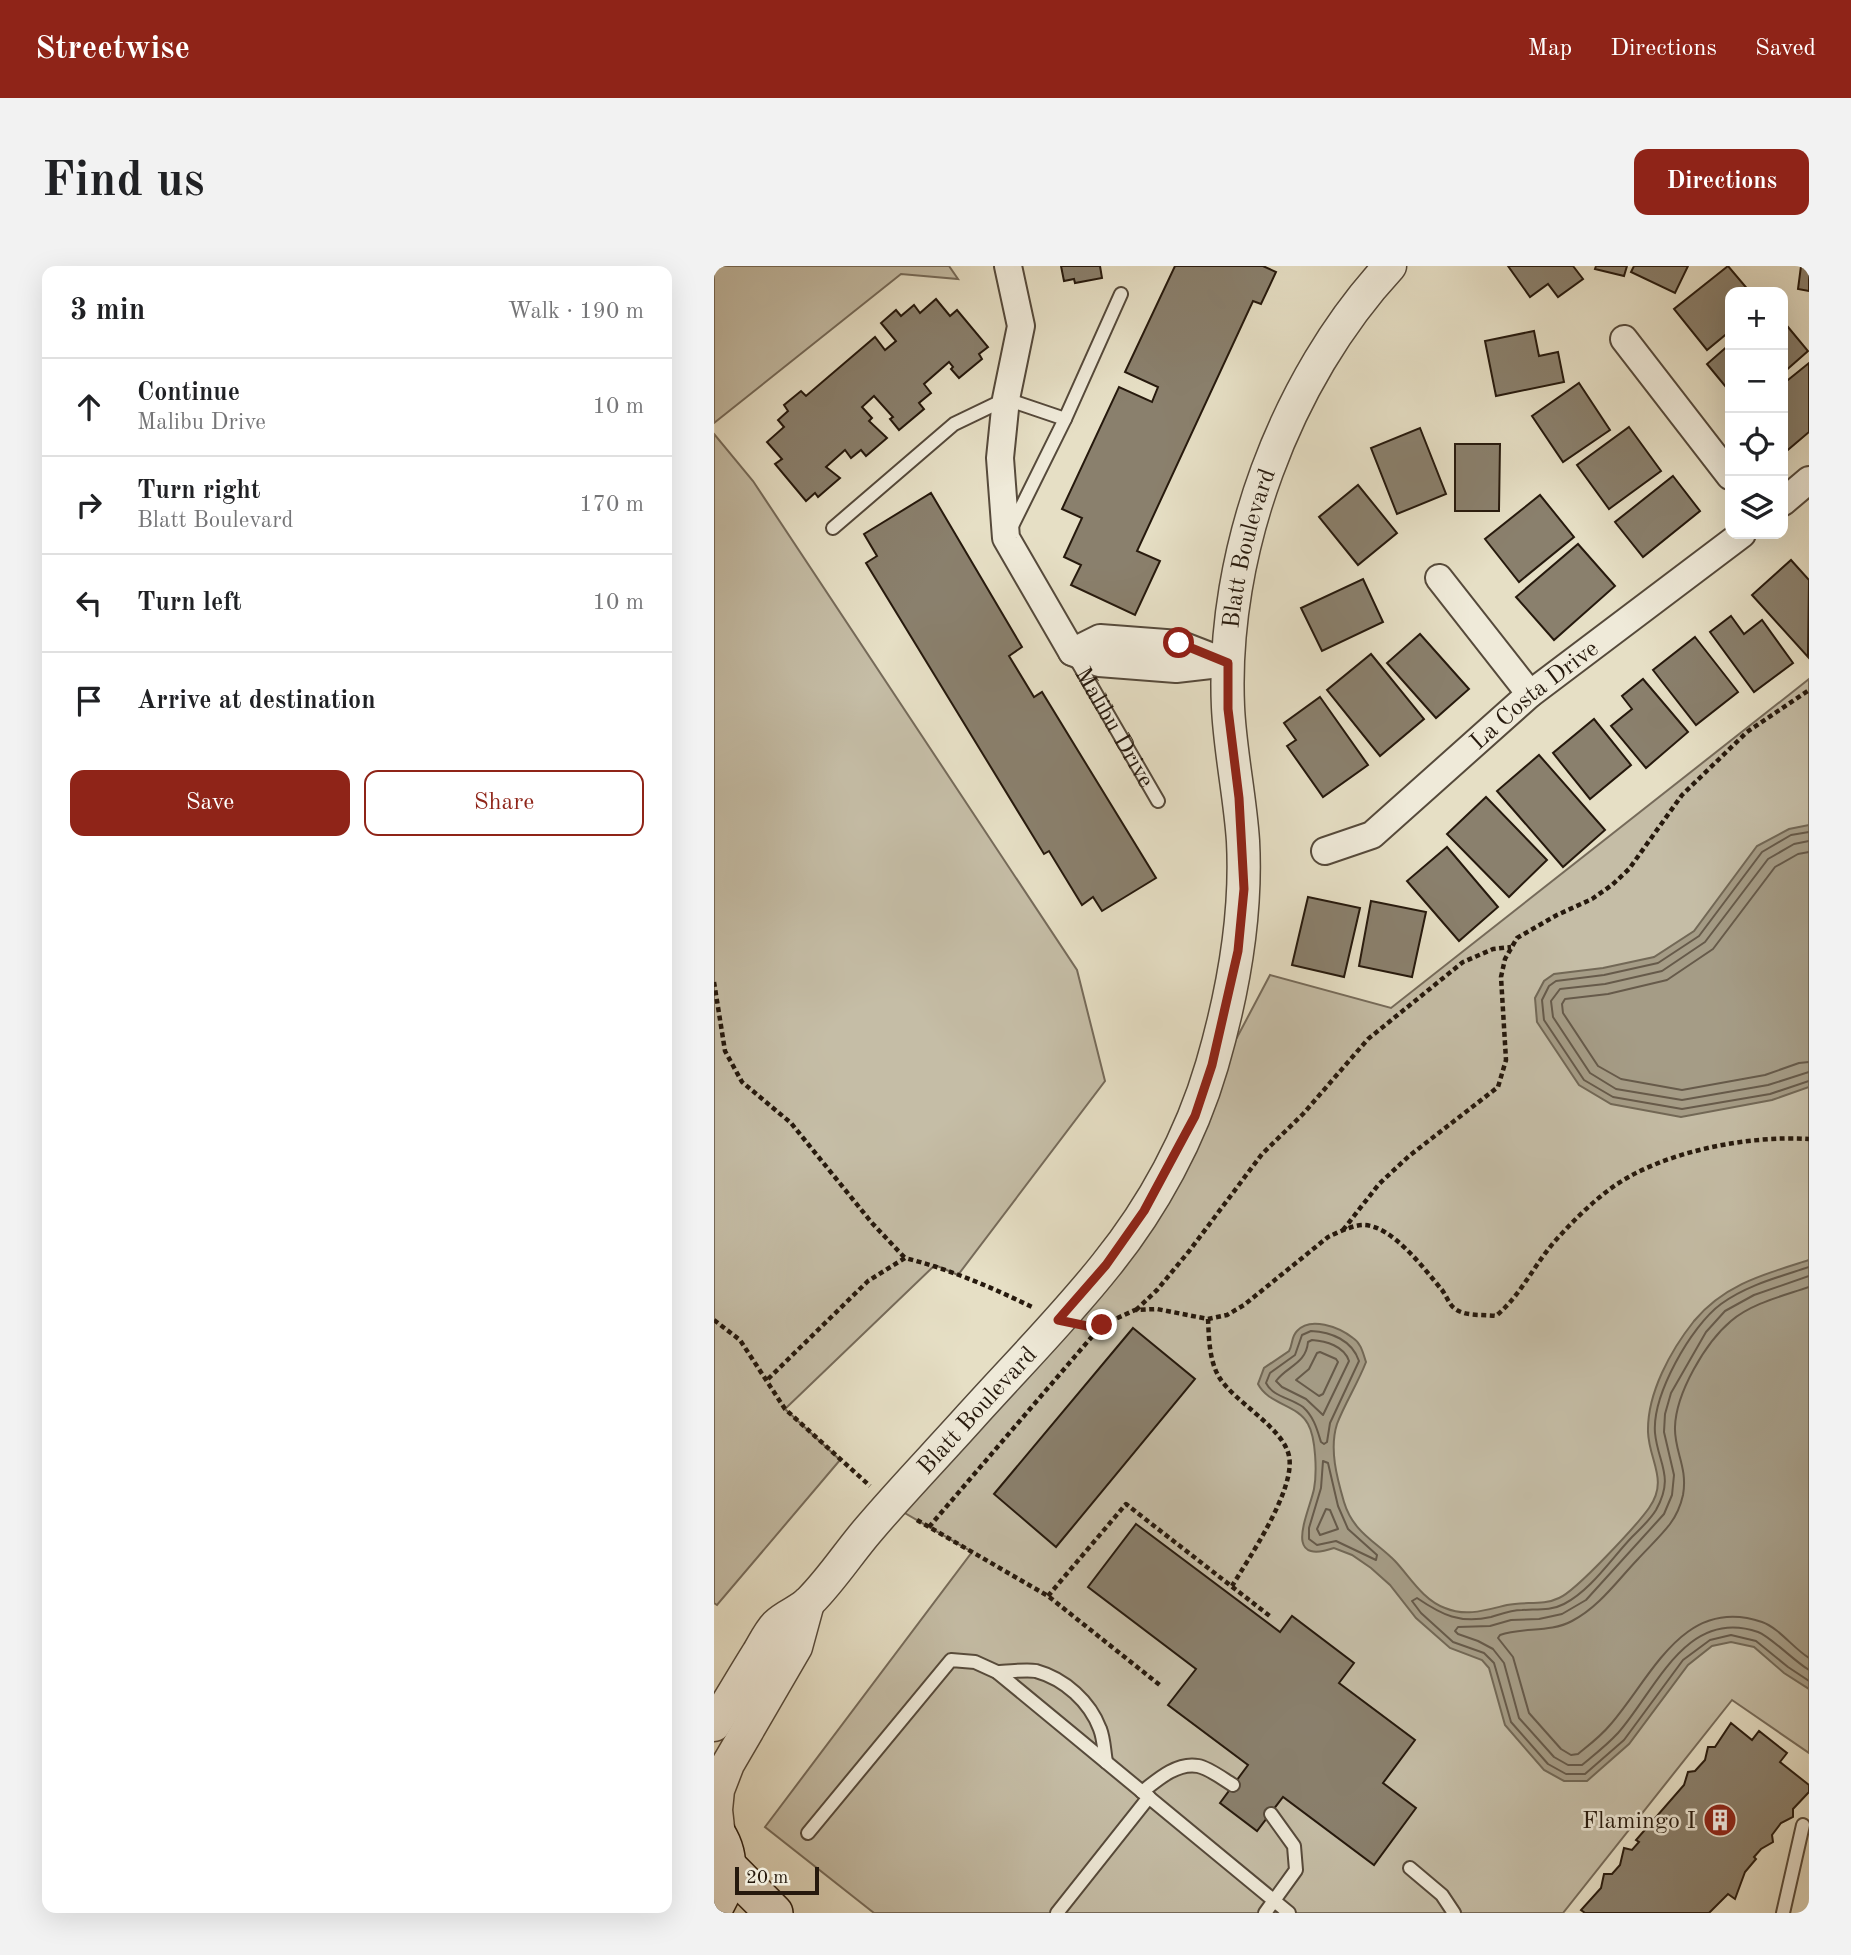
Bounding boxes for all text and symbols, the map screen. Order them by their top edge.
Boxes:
text: Streetwise [35,33,190,66]
text: Map [1528,37,1572,61]
text: Directions [1610,37,1717,61]
text: Saved [1755,37,1816,61]
button: Directions [1634,149,1809,215]
text: Find us [42,158,205,207]
map controls [1725,287,1788,539]
button: + [1725,287,1788,350]
text: 3 min [70,296,145,326]
text: Walk · 190 m [508,300,644,323]
button: − [1725,350,1788,413]
text: Continue [137,380,240,406]
icon: ahead [70,388,108,426]
text: 10 m [593,395,644,418]
text: Malibu Drive [137,411,266,434]
button: locate [1725,413,1788,476]
street label: Blatt Boulevard [1220,466,1281,630]
button: layers [1725,476,1788,539]
text: Turn right [137,478,260,504]
icon: right [70,486,108,524]
text: 170 m [579,493,644,516]
text: Blatt Boulevard [137,509,294,532]
icon: left [70,584,108,622]
text: Turn left [137,590,242,616]
text: 10 m [593,591,644,614]
route start [1163,627,1194,658]
street label: La Costa Drive [1466,637,1603,755]
street label: Malibu Drive [1069,664,1157,792]
icon: arrive [70,682,108,720]
text: Arrive at destination [137,688,376,714]
button: Save [70,770,350,836]
button: Share [364,770,644,836]
route end [1086,1309,1117,1340]
street label: Blatt Boulevard [914,1343,1042,1480]
building icon: Flamingo I [1701,1801,1739,1839]
place label: Flamingo I [1582,1810,1696,1834]
scale bar [735,1864,819,1896]
text: 20 m [746,1869,788,1888]

